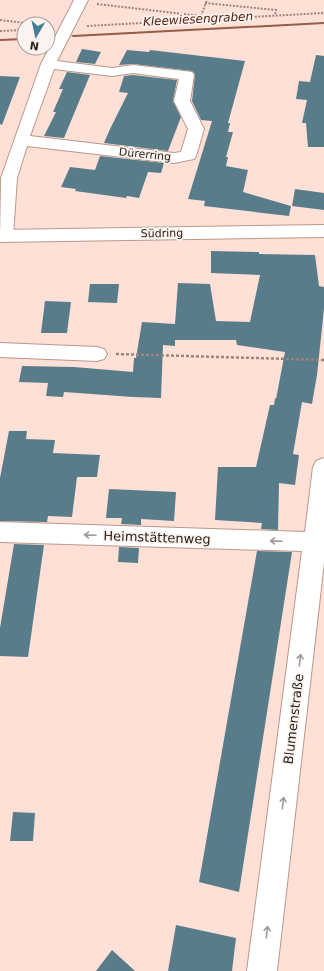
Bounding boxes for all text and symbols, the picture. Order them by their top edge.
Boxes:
water label: Kleewiesengraben [143,9,253,29]
north arrow [16,16,56,56]
text: N [29,38,40,53]
street label: Dürerring [118,145,172,164]
street label: Südring [141,227,183,240]
street label: Heimstättenweg [103,528,211,547]
one-way arrow [84,531,97,538]
one-way arrow [269,537,282,544]
one-way arrow [296,654,304,667]
street label: Blumenstraße [281,673,306,765]
one-way arrow [279,797,287,810]
one-way arrow [263,926,271,939]

